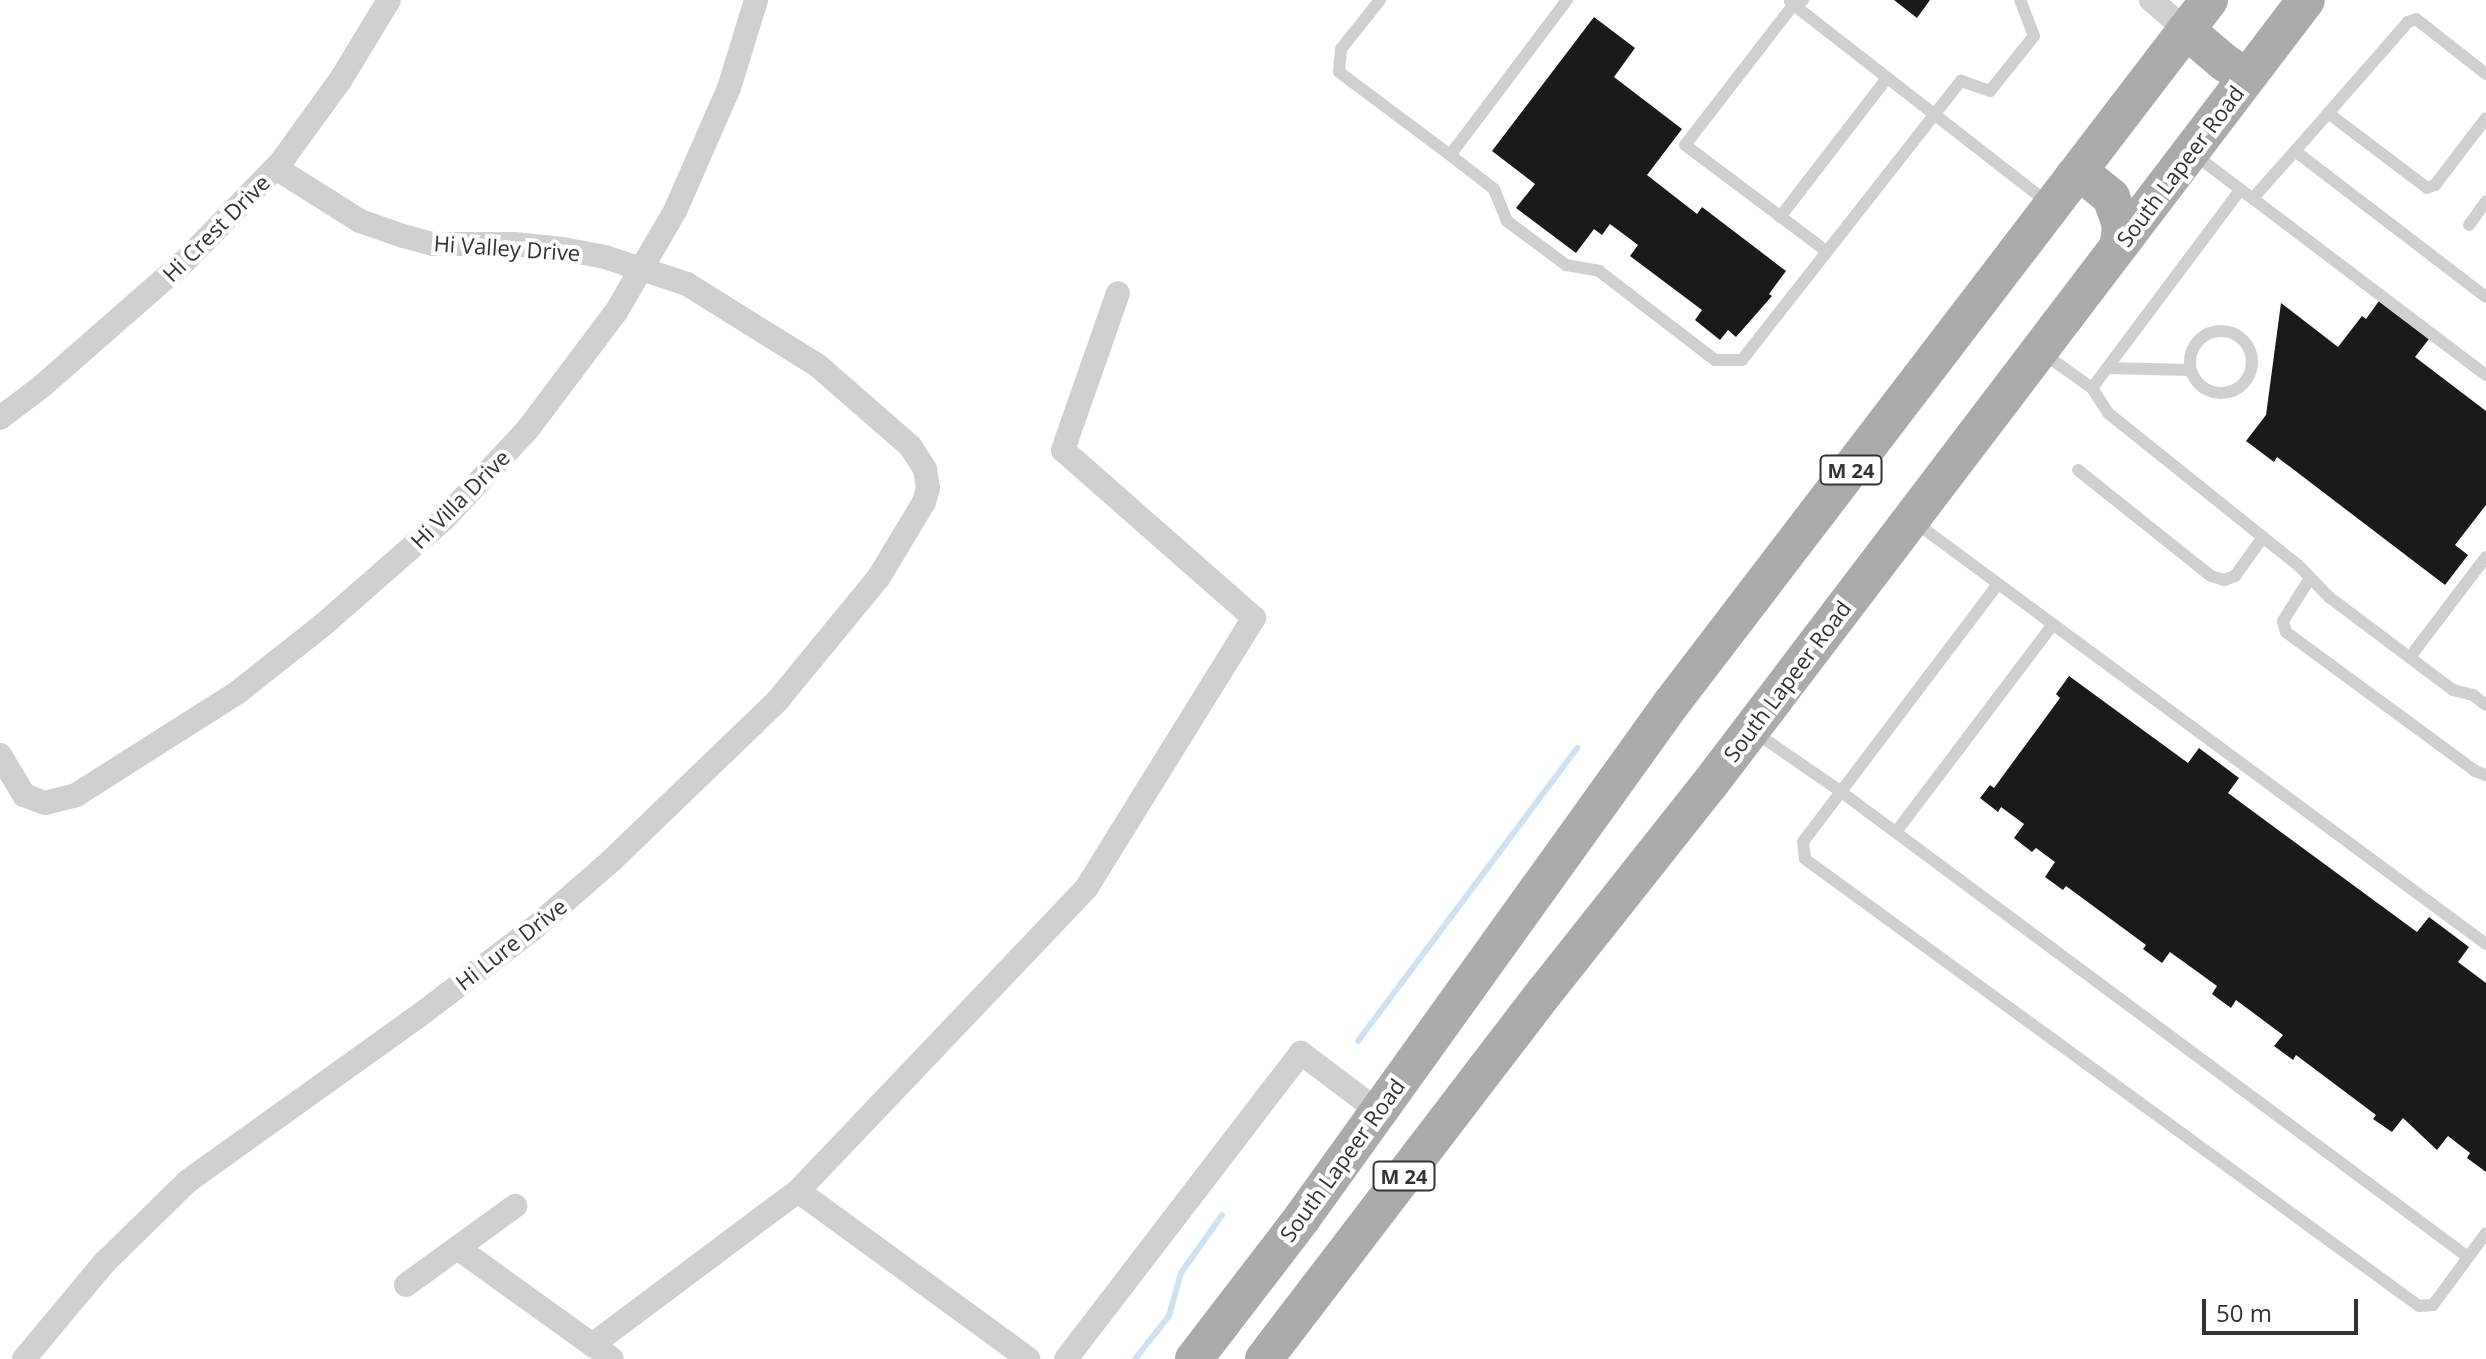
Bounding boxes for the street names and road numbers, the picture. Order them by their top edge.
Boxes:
street label: South Lapeer Road [2111,80,2249,252]
street label: Hi Crest Drive [157,169,275,287]
street label: Hi Valley Drive [433,230,581,266]
street label: Hi Villa Drive [405,444,515,554]
road number: M 24 [1819,454,1883,486]
street label: South Lapeer Road [1718,595,1856,767]
street label: Hi Lure Drive [450,893,572,995]
street label: South Lapeer Road [1274,1073,1410,1247]
road number: M 24 [1372,1160,1436,1192]

